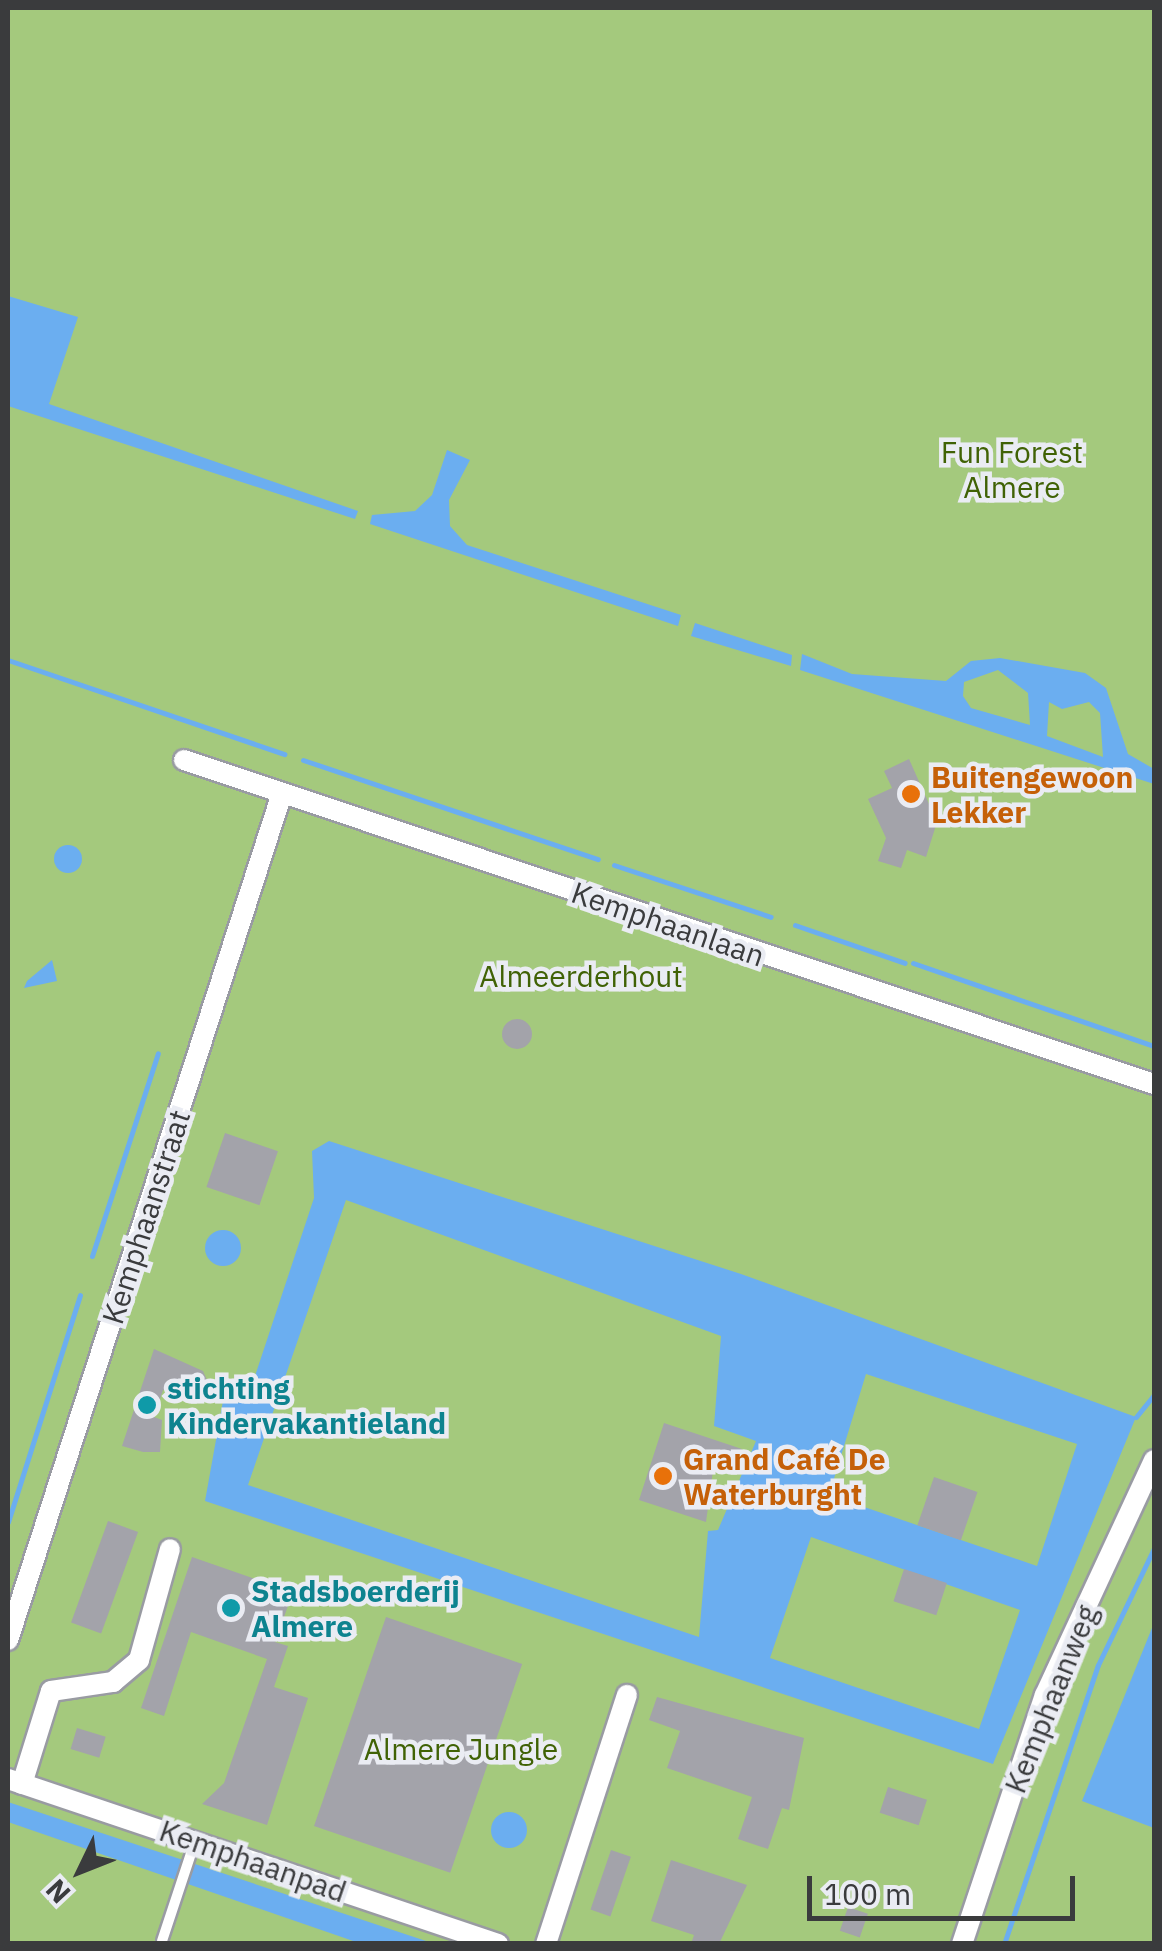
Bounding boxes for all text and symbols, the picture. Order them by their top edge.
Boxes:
park label: Fun Forest Almere [941,434,1083,504]
place label: Buitengewoon Lekker [931,759,1133,830]
marker: Buitengewoon Lekker [900,783,922,805]
street label: Kemphaanlaan [567,874,769,974]
park label: Almeerderhout [479,958,683,994]
street label: Kemphaanstraat [94,1105,198,1329]
place label: stichting Kindervakantieland [167,1370,446,1440]
marker: stichting Kindervakantieland [136,1394,158,1416]
place label: Grand Café De Waterburght [683,1441,886,1512]
marker: Grand Café De Waterburght [652,1465,674,1487]
place label: Stadsboerderij Almere [251,1573,460,1644]
marker: Stadsboerderij Almere [220,1597,242,1619]
street label: Kemphaanweg [997,1600,1105,1798]
park label: Almere Jungle [364,1731,558,1767]
street label: Kemphaanpad [155,1812,351,1910]
north arrow [30,1821,130,1921]
scale bar [812,1856,1080,1918]
text: N [37,1872,78,1912]
text: 100 m [824,1874,911,1913]

